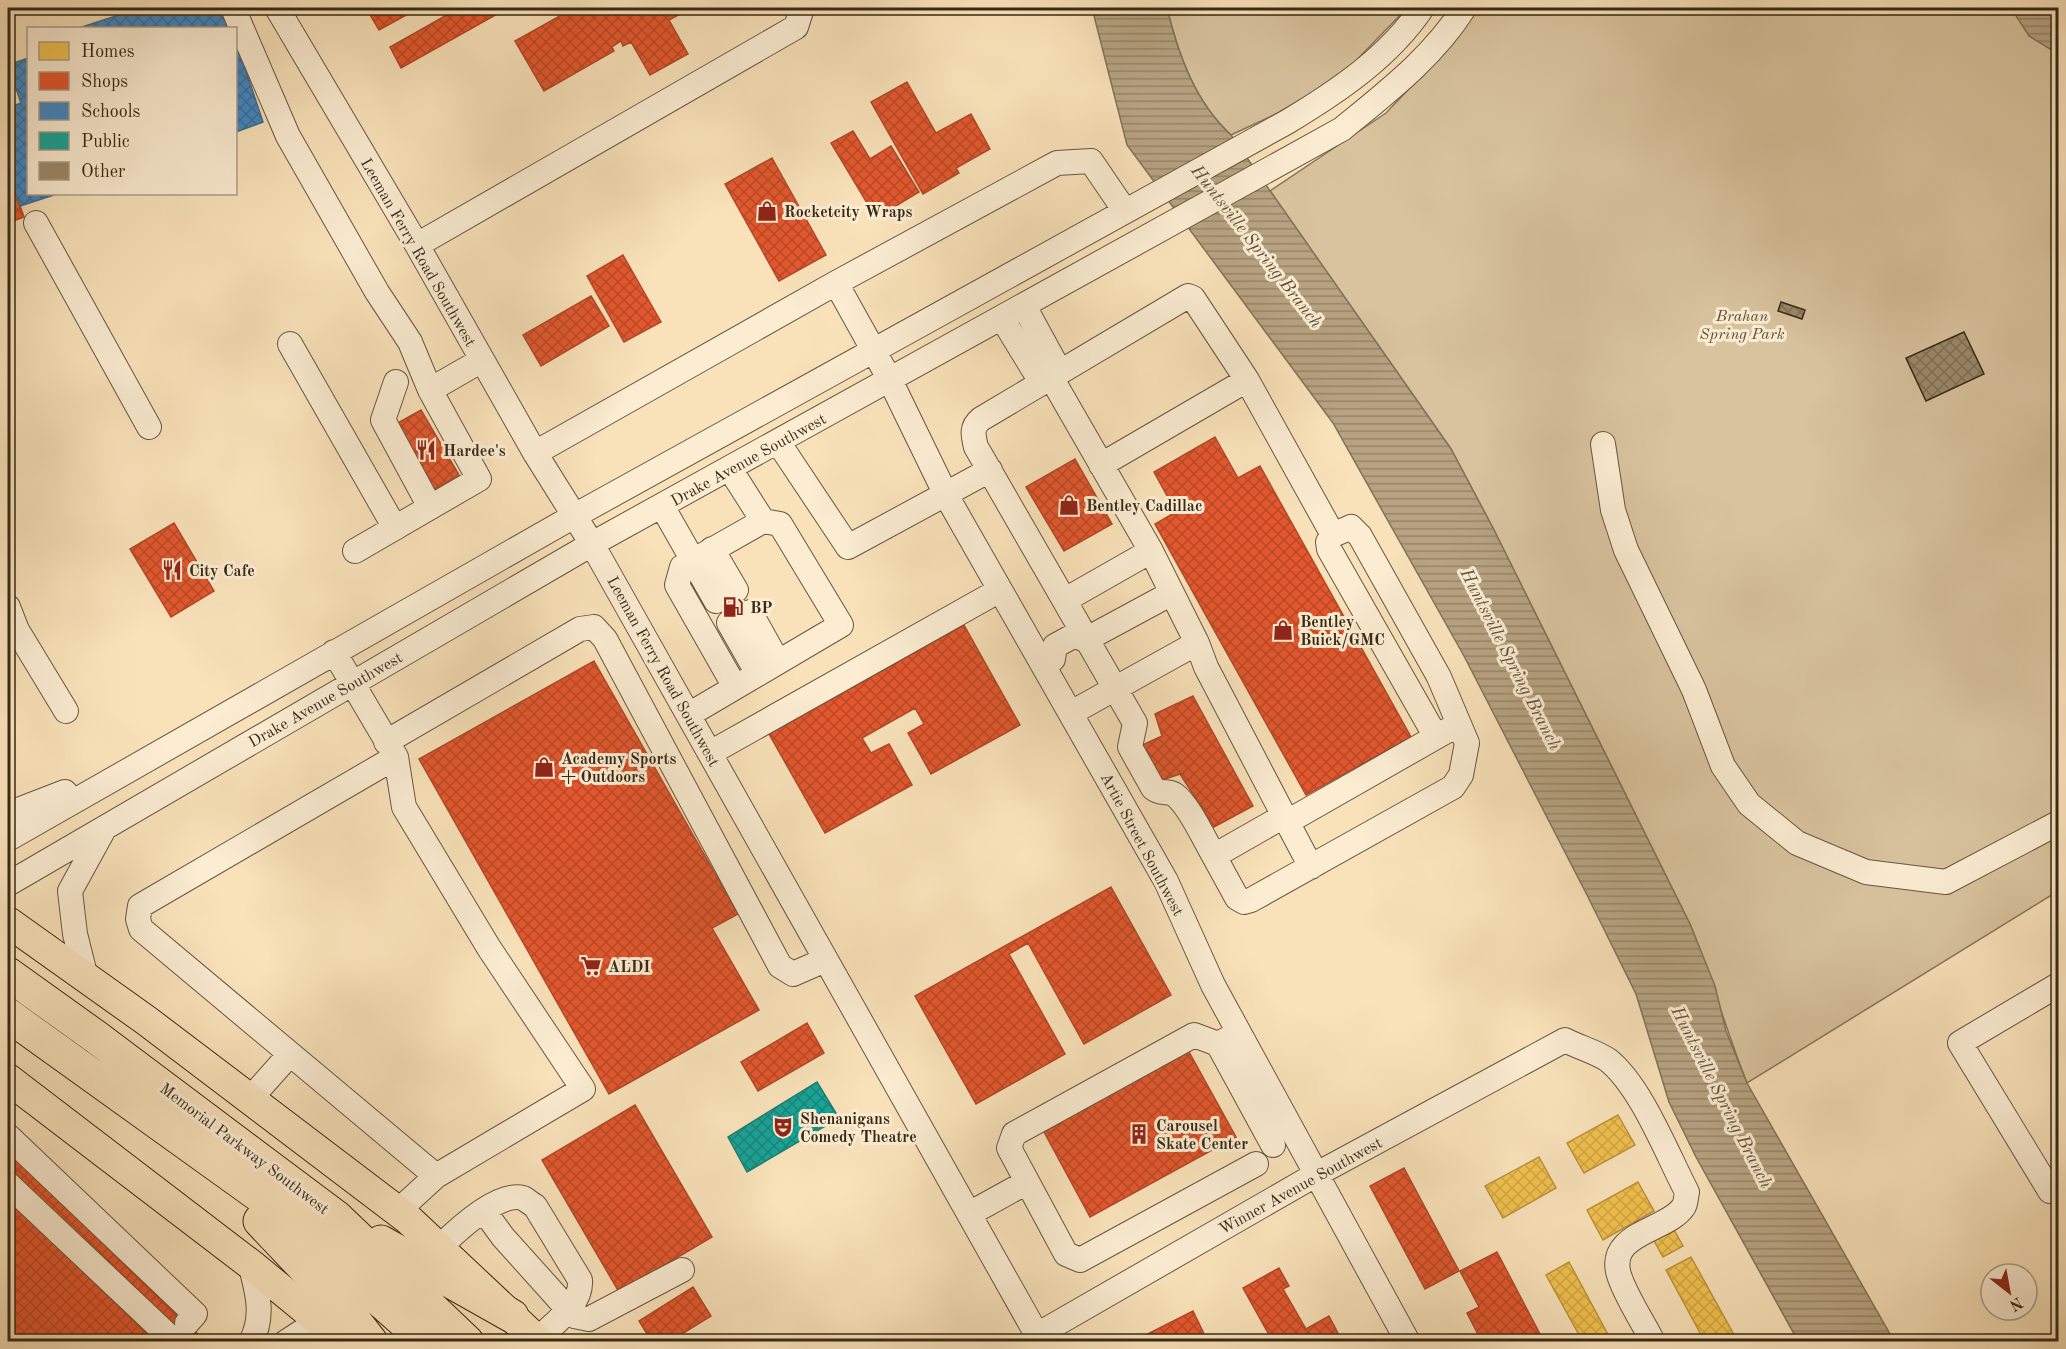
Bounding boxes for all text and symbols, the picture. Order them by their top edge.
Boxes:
legend [27,27,237,195]
text: Homes [81,43,135,61]
text: Shops [81,73,128,91]
text: Schools [81,103,141,121]
text: Public [81,133,130,151]
street label: Leeman Ferry Road Southwest [357,156,478,350]
water label: Huntsville Spring Branch [1187,161,1325,331]
text: Other [81,163,126,181]
shop icon: Rocketcity Wraps [755,199,779,223]
place label: Rocketcity Wraps [784,205,912,221]
park label: Brahan Spring Park [1699,309,1785,343]
street label: Drake Avenue Southwest [669,411,830,510]
restaurant icon: Hardee's [414,438,438,462]
place label: Hardee's [443,444,506,460]
shop icon: Bentley Cadillac [1057,493,1081,517]
place label: Bentley Cadillac [1086,499,1202,515]
restaurant icon: City Cafe [160,558,184,582]
place label: City Cafe [189,564,255,580]
water label: Huntsville Spring Branch [1456,565,1564,753]
street label: Leeman Ferry Road Southwest [603,574,721,770]
fuel station icon: BP [721,595,745,619]
place label: BP [750,601,773,617]
place label: Bentley Buick/GMC [1300,615,1385,649]
shop icon: Bentley Buick/GMC [1271,618,1295,642]
street label: Drake Avenue Southwest [246,650,406,751]
place label: Academy Sports + Outdoors [561,752,676,786]
shop icon: Academy Sports + Outdoors [532,755,556,779]
street label: Artie Street Southwest [1097,771,1186,920]
supermarket icon: ALDI [579,954,603,978]
place label: ALDI [608,960,650,976]
water label: Huntsville Spring Branch [1667,1003,1775,1191]
street label: Memorial Parkway Southwest [156,1081,331,1218]
place label: Shenanigans Comedy Theatre [800,1112,917,1146]
theatre icon: Shenanigans Comedy Theatre [771,1115,795,1139]
place label: Carousel Skate Center [1156,1119,1248,1153]
building icon: Carousel Skate Center [1127,1122,1151,1146]
street label: Winner Avenue Southwest [1217,1135,1386,1238]
north arrow [1979,1262,2039,1322]
text: N [2006,1293,2025,1314]

